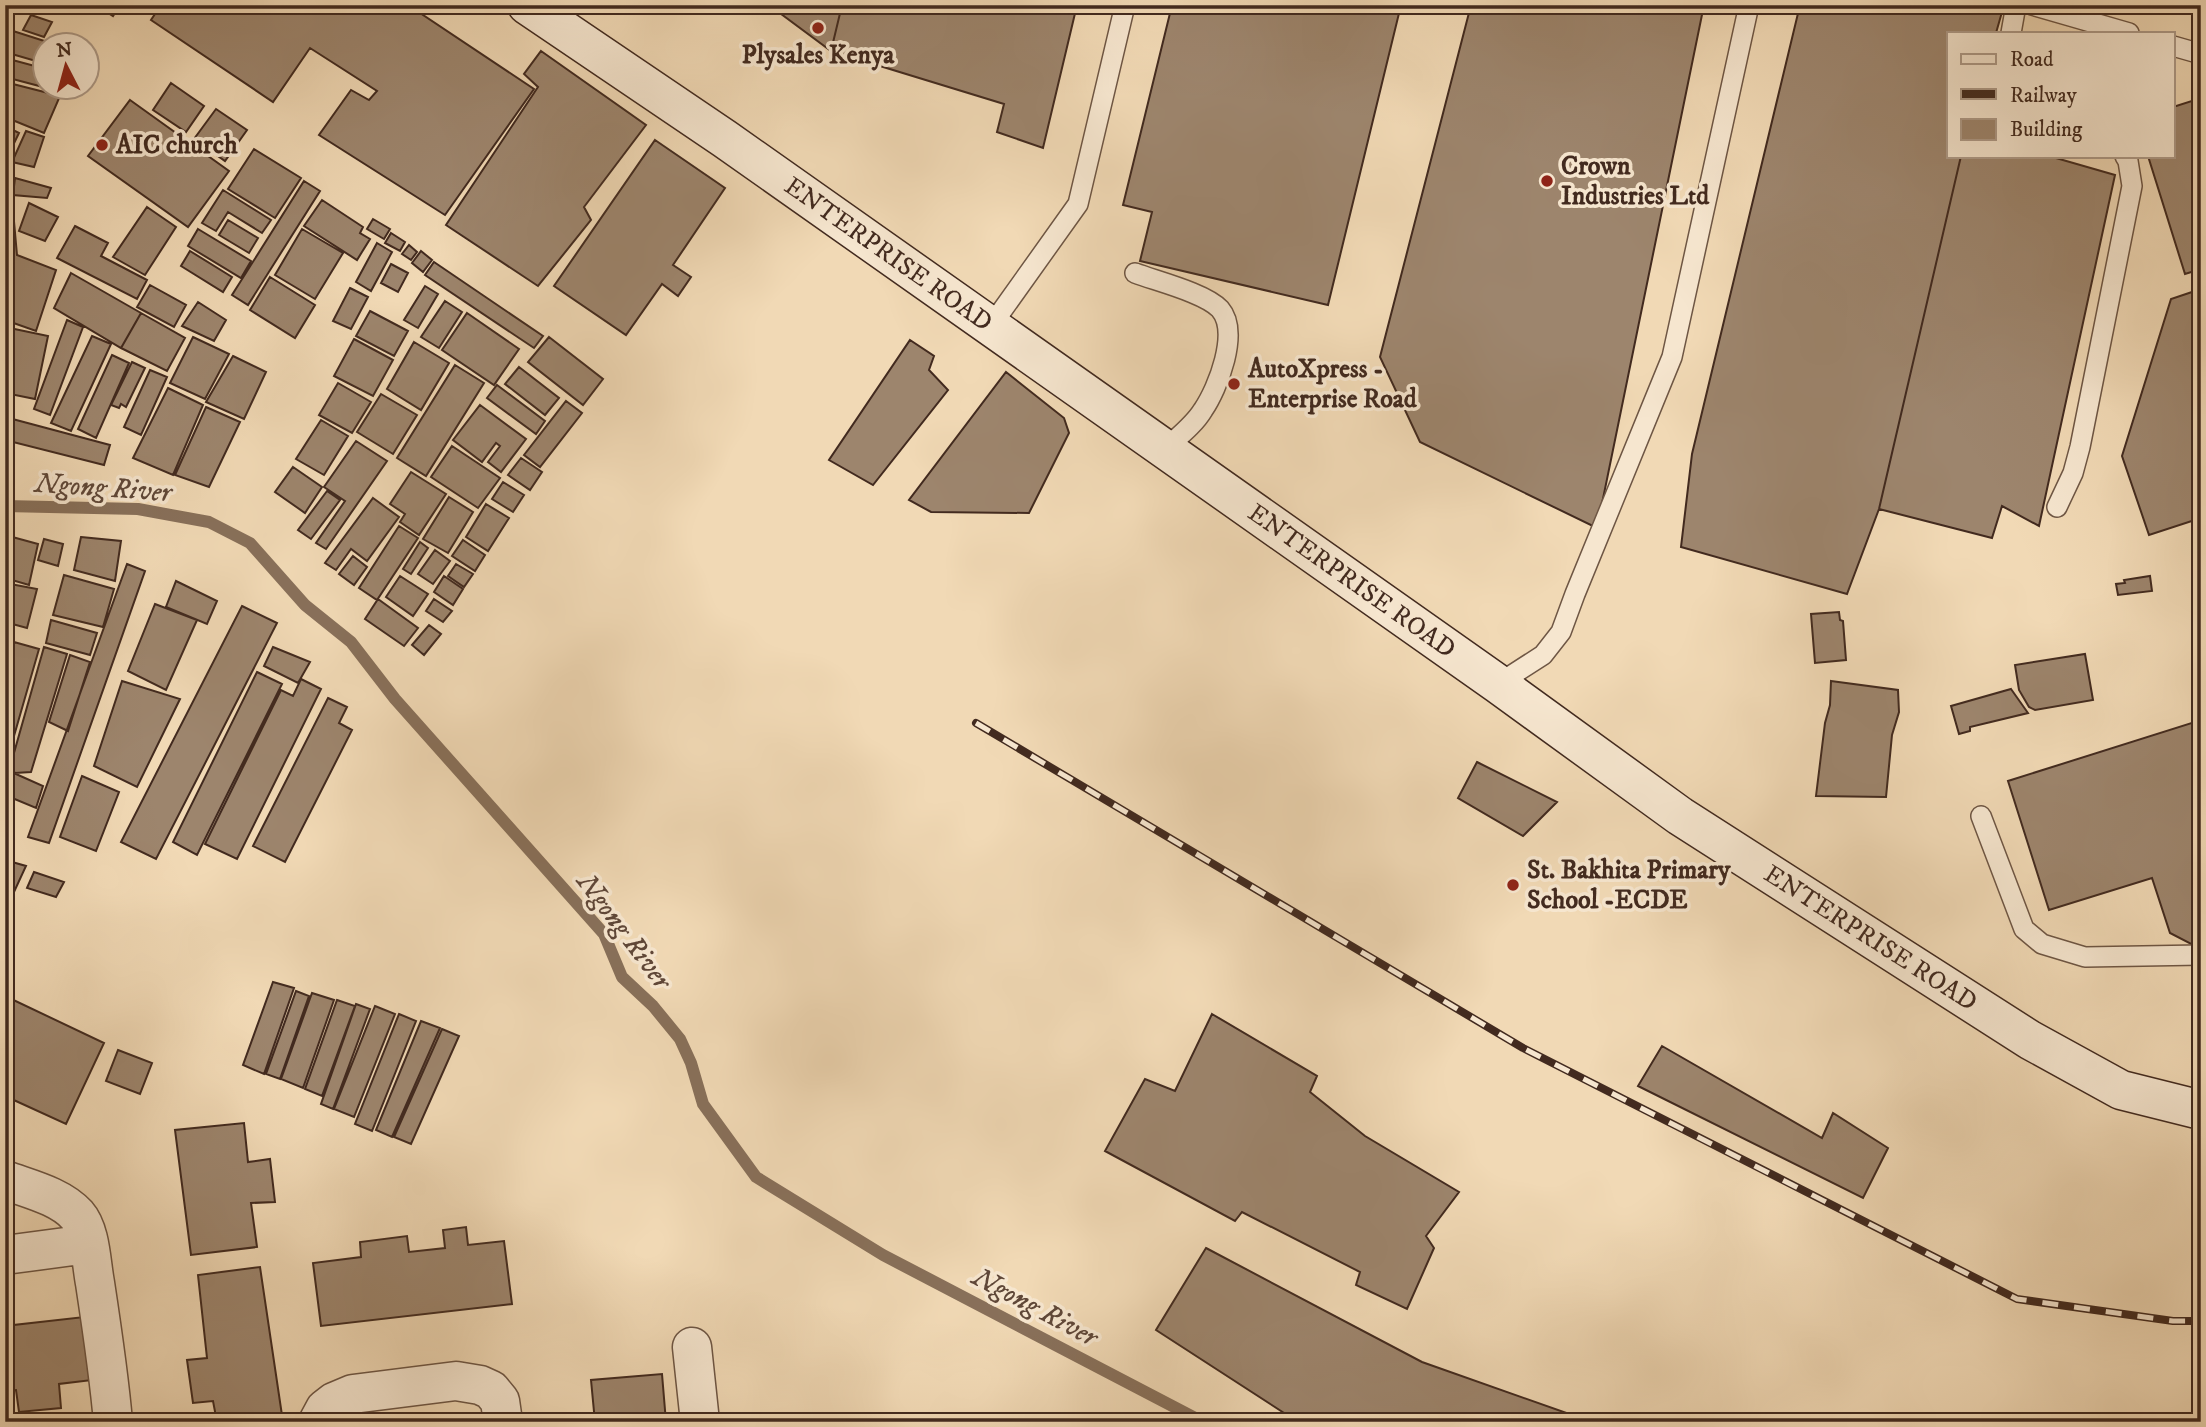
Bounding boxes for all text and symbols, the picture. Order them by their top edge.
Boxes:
marker: Plysales Kenya [810,20,826,36]
north arrow [32,32,102,102]
legend [1947,32,2174,158]
text: N [55,38,74,63]
place label: Plysales Kenya [742,39,895,72]
text: Road [2010,47,2054,73]
text: Railway [2010,83,2078,109]
text: Building [2010,117,2083,143]
place label: AIC church [115,129,238,162]
marker: AIC church [94,137,110,153]
place label: Crown Industries Ltd [1561,150,1710,213]
street label: ENTERPRISE ROAD [778,169,999,339]
marker: Crown Industries Ltd [1539,173,1555,189]
place label: AutoXpress - Enterprise Road [1247,353,1418,416]
marker: AutoXpress - Enterprise Road [1226,376,1242,392]
water label: Ngong River [32,466,174,510]
street label: ENTERPRISE ROAD [1241,496,1462,666]
place label: St. Bakhita Primary School -ECDE [1527,854,1731,917]
street label: ENTERPRISE ROAD [1758,857,1984,1019]
water label: Ngong River [568,864,680,998]
marker: St. Bakhita Primary School -ECDE [1505,877,1521,893]
water label: Ngong River [965,1258,1105,1356]

